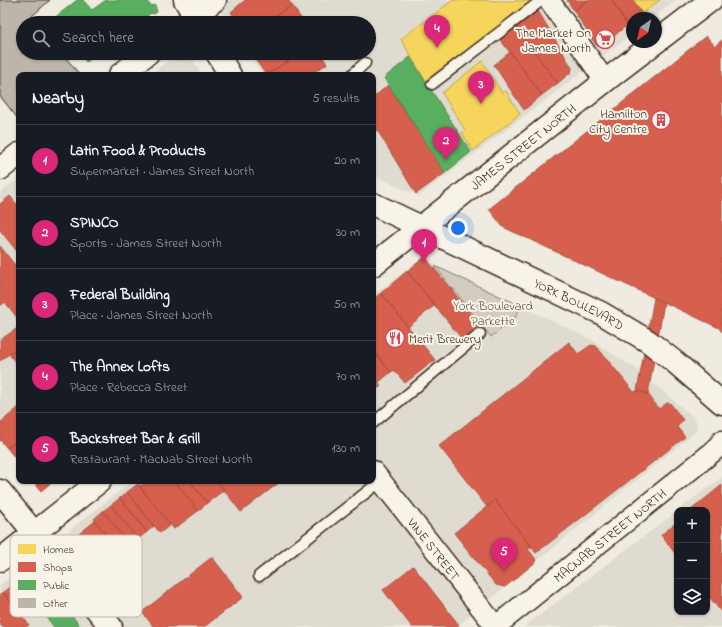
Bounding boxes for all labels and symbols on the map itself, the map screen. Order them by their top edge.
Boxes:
north arrow [626,12,662,48]
pin: 4 [424,15,450,48]
place label: The Market On James North [515,24,591,58]
supermarket icon: The Market On James North [594,28,616,50]
pin: 3 [468,71,494,104]
street label: JAMES STREET NORTH [467,100,581,195]
place label: Hamilton City Centre [589,105,647,140]
building icon: Hamilton City Centre [650,109,672,131]
pin: 2 [433,127,459,160]
your location [448,218,468,238]
pin: 1 [411,229,437,262]
street label: YORK BOULEVARD [530,274,627,336]
park label: York Boulevard Parkette [453,297,533,331]
restaurant icon: Merit Brewery [384,327,406,349]
place label: Merit Brewery [409,330,481,350]
street label: MACNAB STREET NORTH [550,485,671,587]
street label: VINE STREET [402,513,464,586]
legend [10,535,142,617]
pin: 5 [491,538,517,571]
text: Homes [43,542,75,558]
text: Shops [43,560,73,576]
text: Public [43,578,69,594]
text: Other [43,596,68,612]

